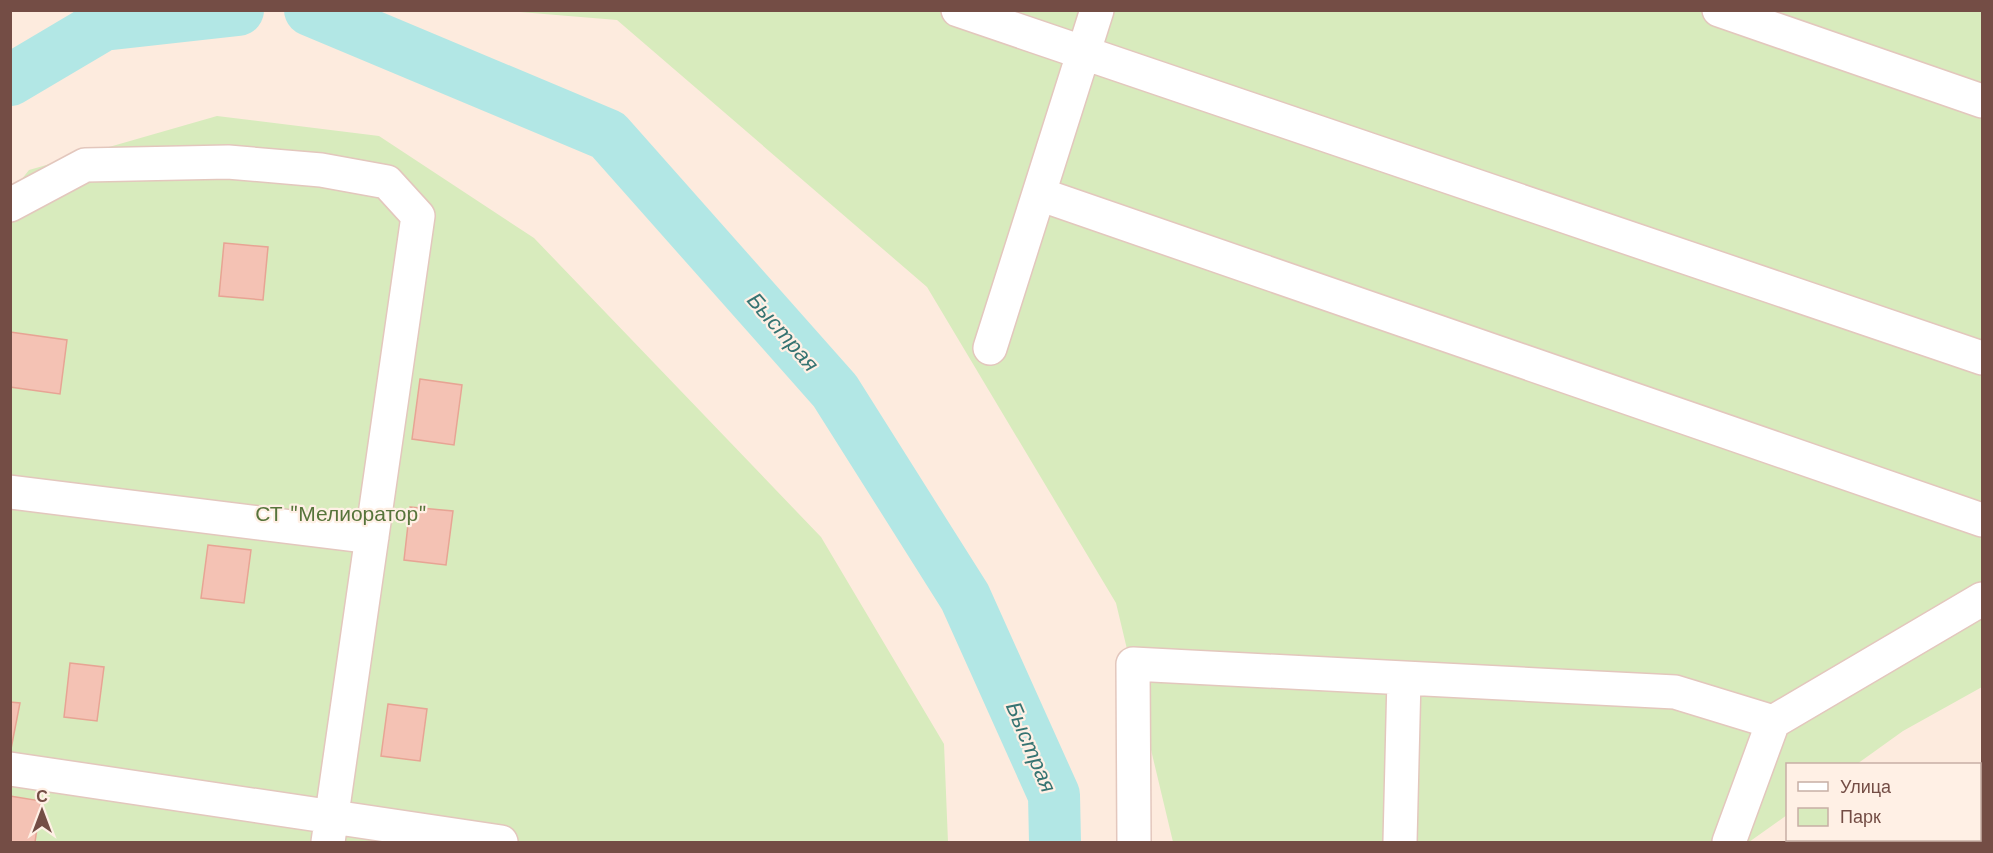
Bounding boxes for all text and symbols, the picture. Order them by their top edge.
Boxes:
water label: Быстрая [742,288,824,377]
park label: СТ "Мелиоратор" [255,501,427,526]
water label: Быстрая [1001,698,1061,796]
legend [1786,763,1981,841]
text: Улица [1840,776,1892,797]
north arrow [12,781,72,841]
text: С [36,787,48,806]
text: Парк [1840,806,1881,827]

